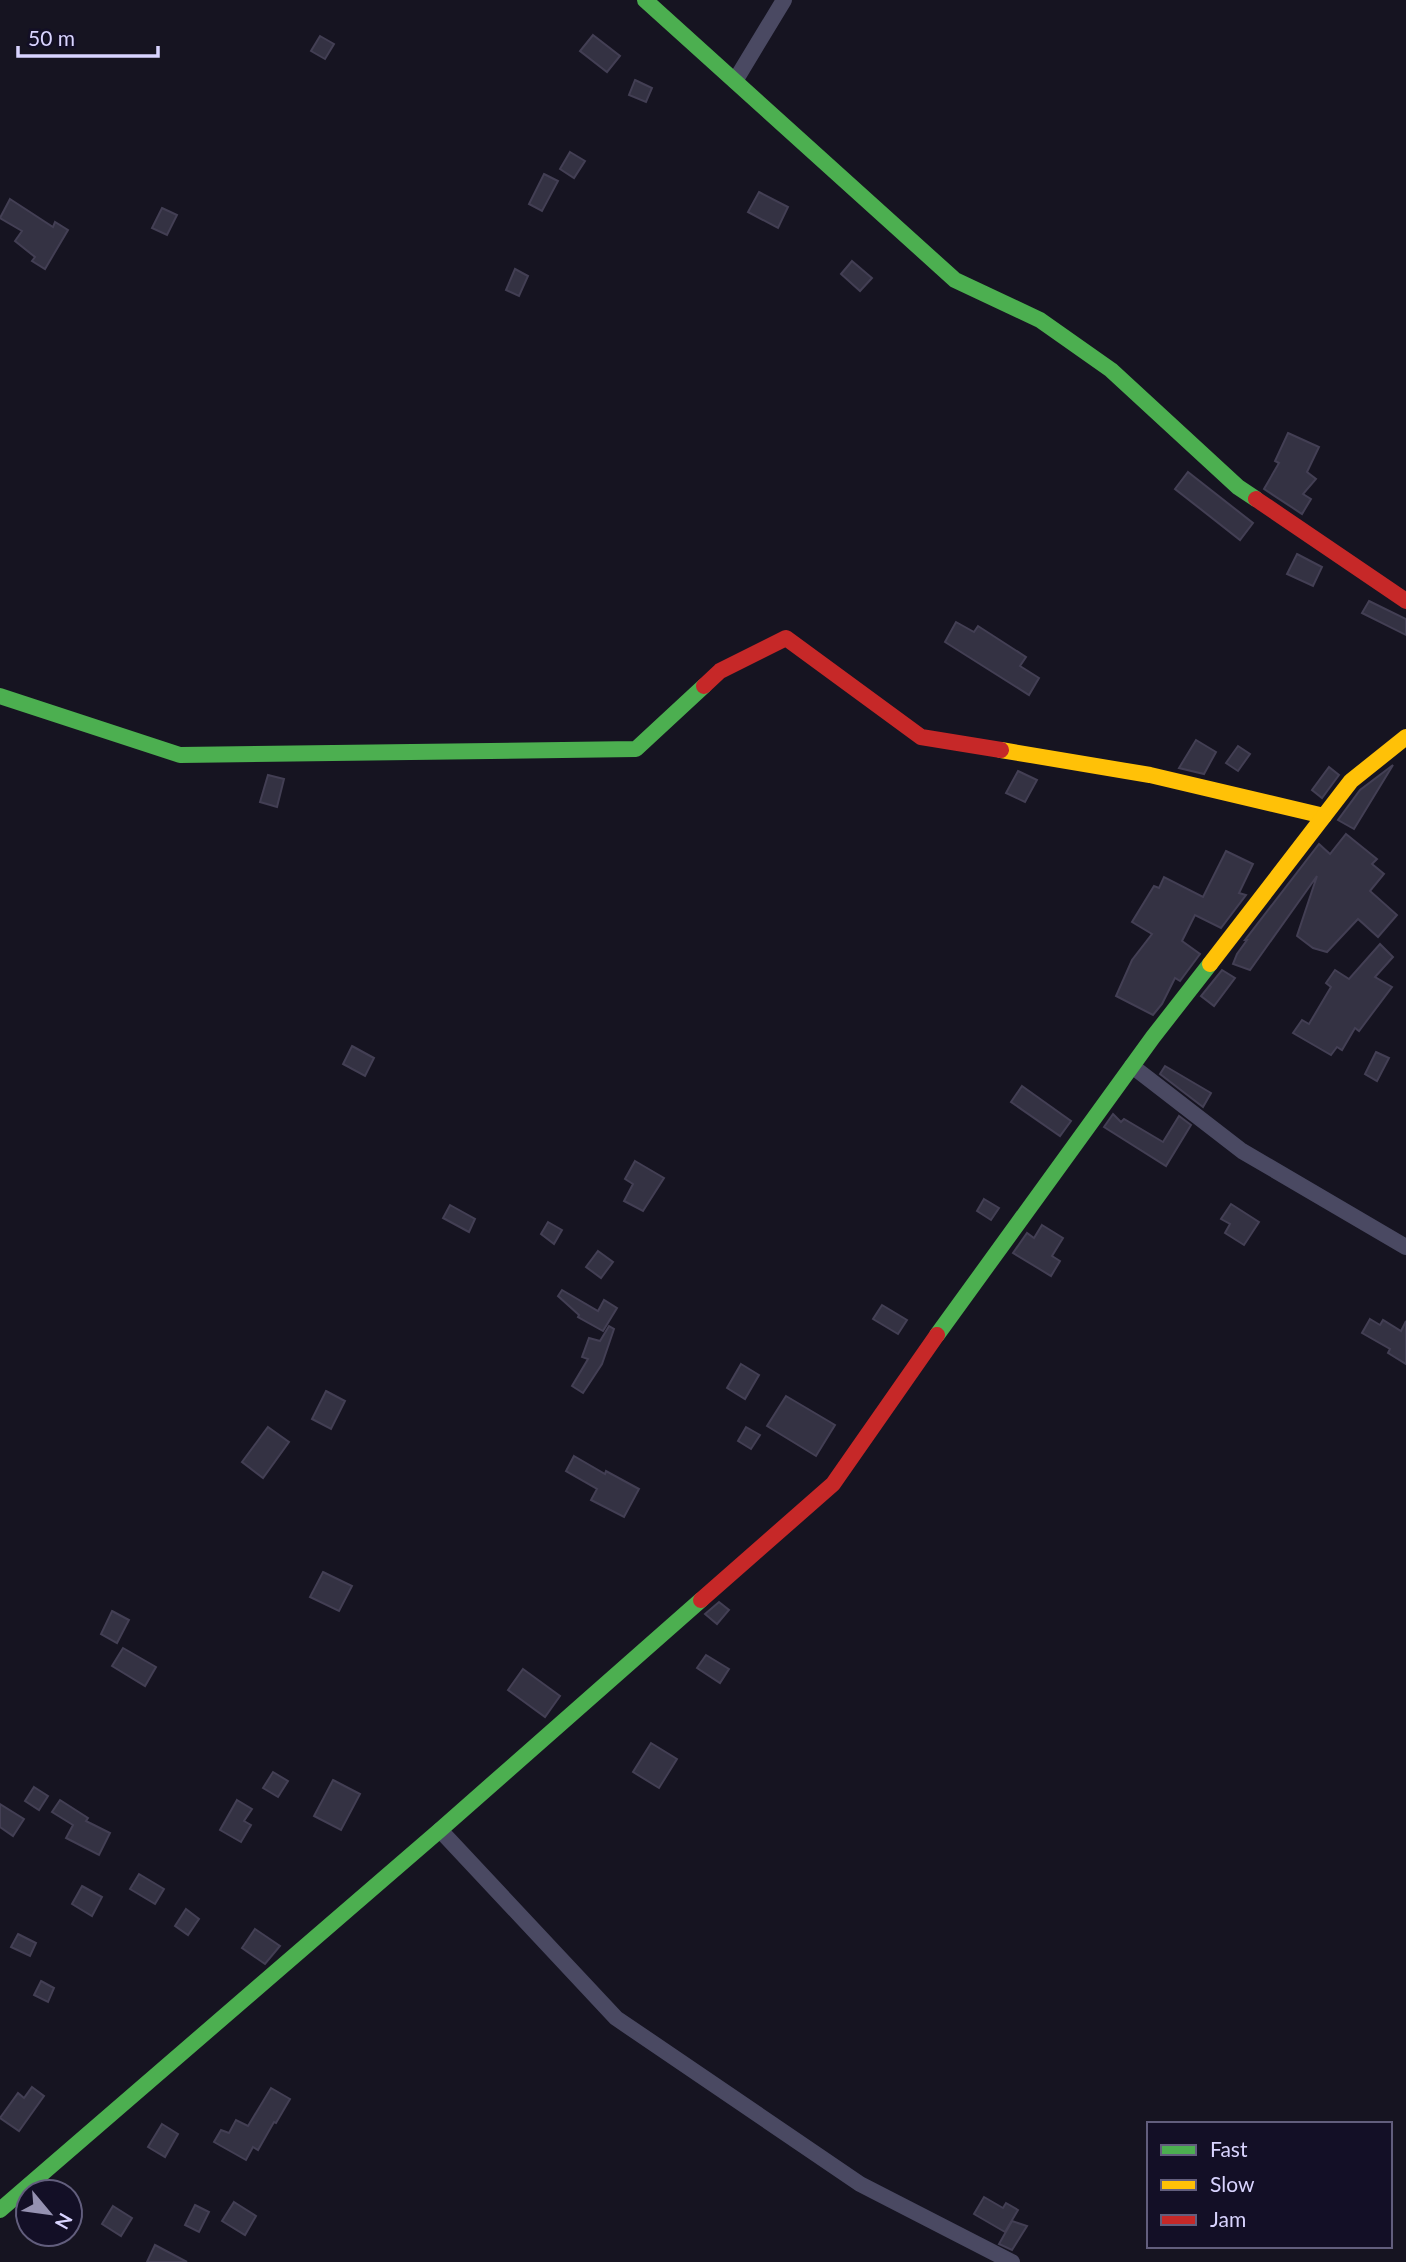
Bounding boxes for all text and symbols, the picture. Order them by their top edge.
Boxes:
scale bar [18,14,158,58]
text: 50 m [28,25,75,50]
legend [1147,2122,1392,2248]
text: Fast [1210,2136,1248,2161]
text: Slow [1210,2171,1255,2196]
north arrow [14,2178,84,2248]
text: Jam [1210,2206,1246,2231]
text: N [51,2210,78,2233]

